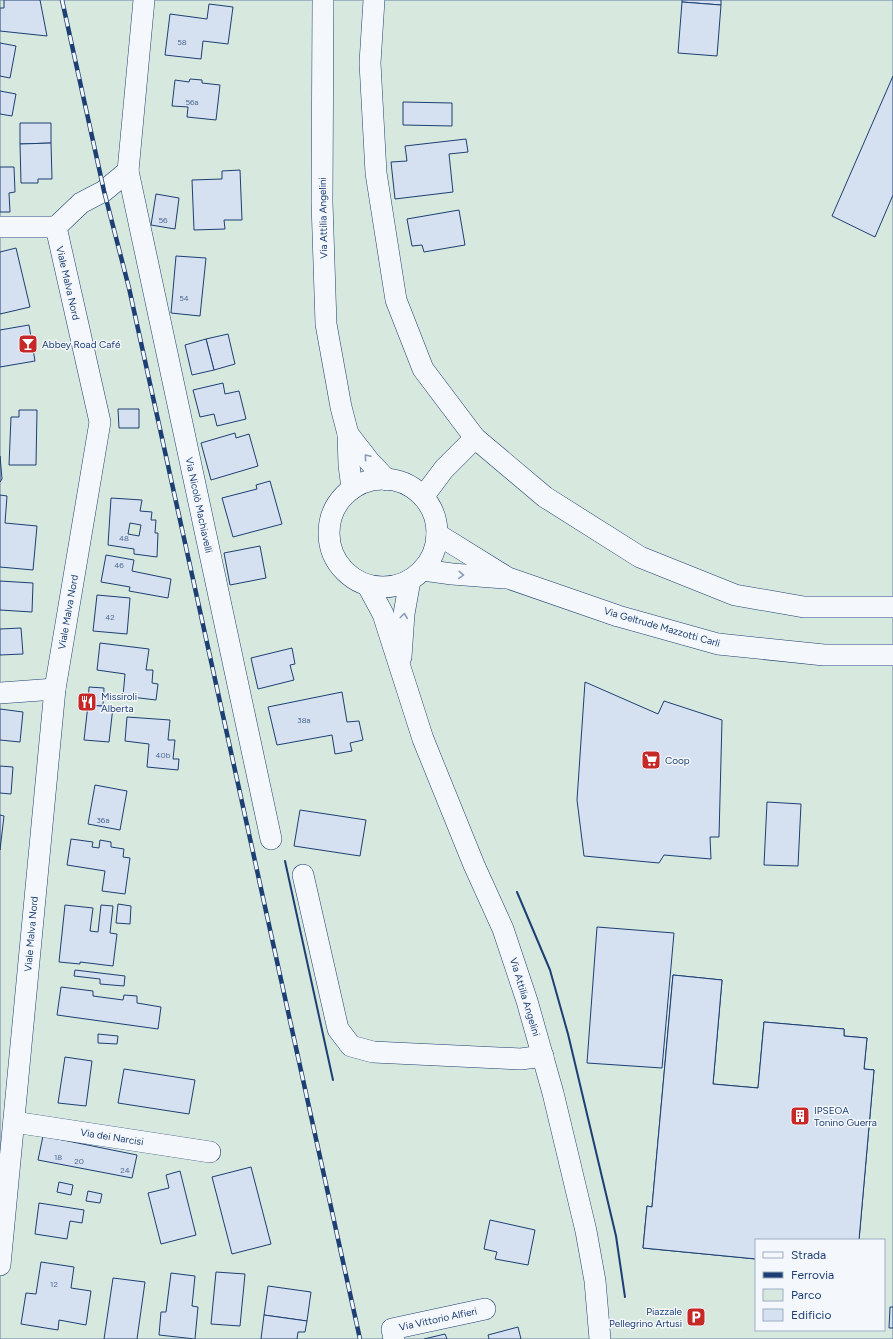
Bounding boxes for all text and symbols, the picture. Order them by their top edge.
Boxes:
house number: 58 [177,37,187,47]
house number: 56a [185,97,199,107]
street label: Via Attilia Angelini [316,177,330,259]
house number: 56 [158,215,168,225]
street label: Viale Malva Nord [53,245,83,321]
house number: 54 [179,293,189,303]
bar icon: Abbey Road Café [17,333,39,355]
place label: Abbey Road Café [42,338,121,351]
one-way arrow [365,455,372,462]
street label: Via Nicolò Machiavelli [182,456,216,554]
house number: 48 [119,533,129,543]
house number: 46 [114,560,124,570]
one-way arrow [458,570,464,579]
street label: Viale Malva Nord [55,573,81,650]
street label: Via Geltrude Mazzotti Carli [602,604,722,650]
house number: 42 [105,612,115,622]
one-way arrow [399,613,408,619]
place label: Missiroli Alberta [101,690,137,715]
restaurant icon: Missiroli Alberta [76,691,98,713]
house number: 38a [297,715,311,725]
supermarket icon: Coop [640,749,662,771]
house number: 40b [156,750,171,760]
place label: Coop [665,754,690,767]
house number: 36a [97,815,109,825]
street label: Viale Malva Nord [21,896,41,972]
street label: Via Attilia Angelini [507,956,543,1038]
place label: IPSEOA Tonino Guerra [814,1104,877,1129]
building icon: IPSEOA Tonino Guerra [789,1105,811,1127]
street label: Via dei Narcisi [79,1126,145,1148]
house number: 18 [54,1152,62,1162]
house number: 20 [74,1156,84,1166]
house number: 24 [120,1165,130,1175]
legend [755,1239,885,1331]
text: Strada [791,1248,826,1262]
text: Ferrovia [791,1268,834,1282]
house number: 12 [50,1279,58,1289]
text: Parco [791,1288,821,1302]
street label: Via Vittorio Alfieri [398,1304,478,1334]
place label: Piazzale Pellegrino Artusi [609,1305,683,1330]
parking icon: Piazzale Pellegrino Artusi [685,1306,707,1328]
text: Edificio [791,1308,831,1322]

